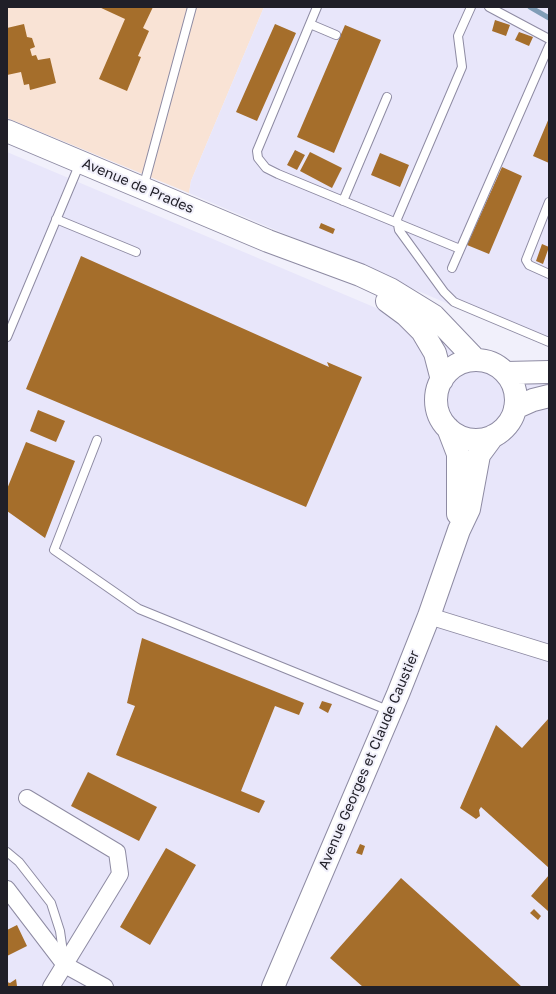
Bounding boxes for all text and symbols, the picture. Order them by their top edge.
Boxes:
street label: Avenue de Prades [80,155,196,217]
street label: Avenue Georges et Claude Caustier [315,648,423,872]

